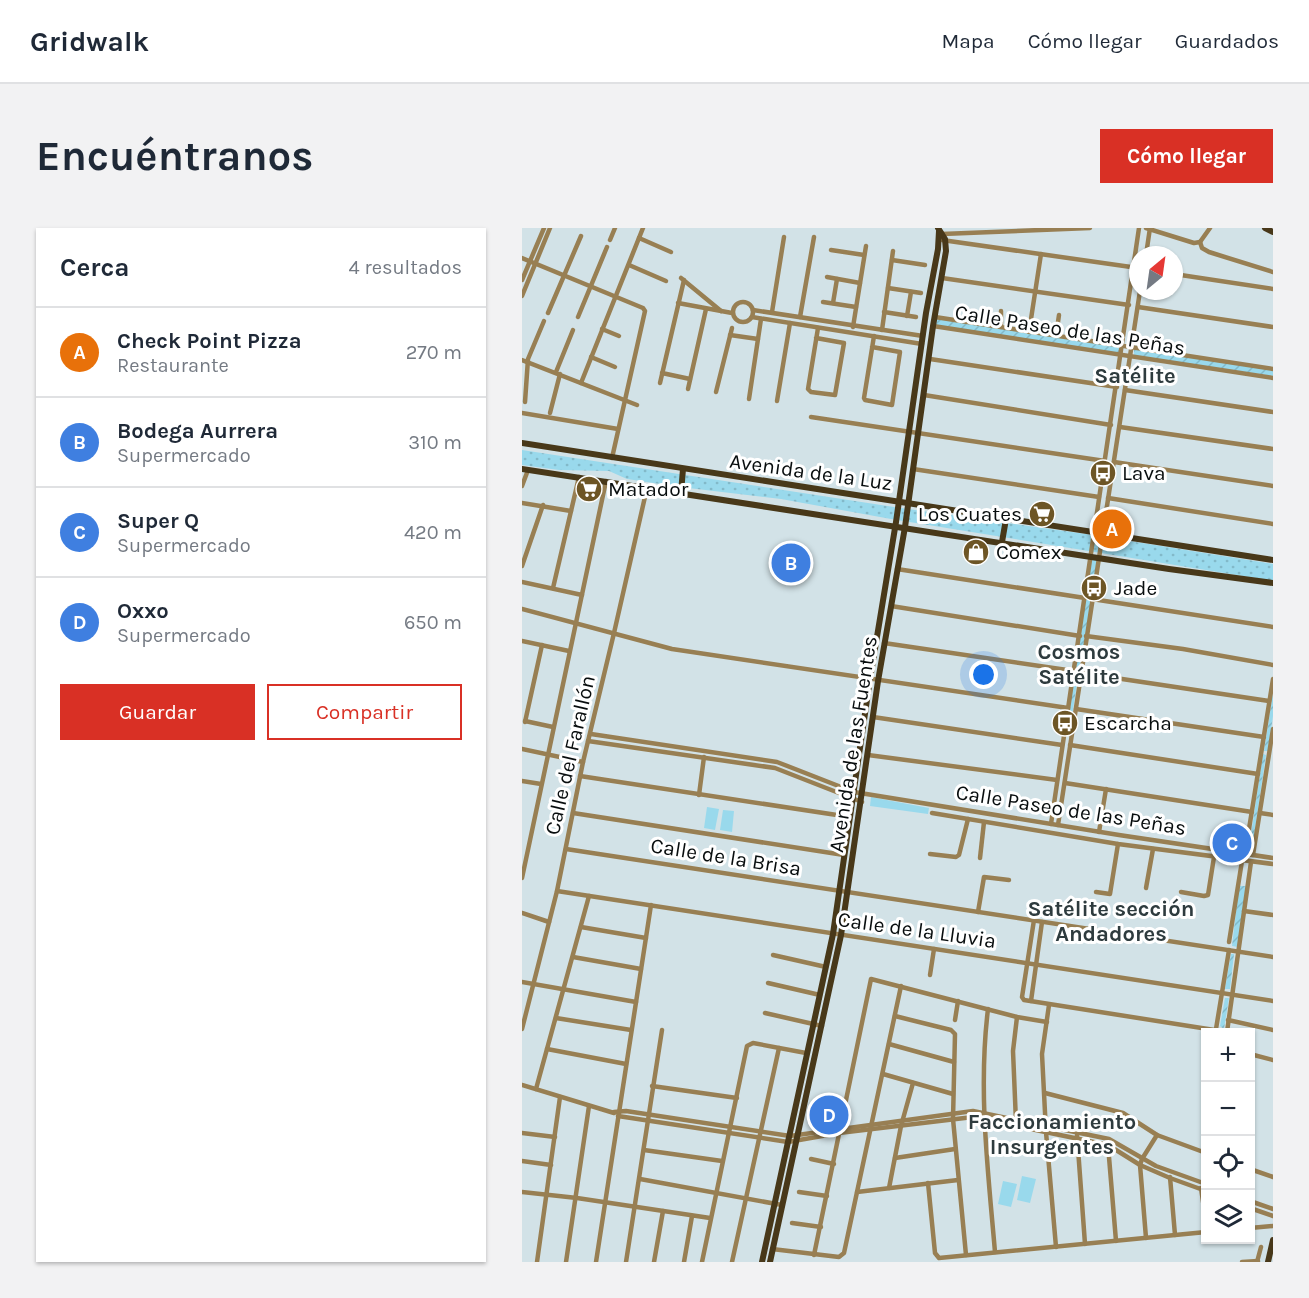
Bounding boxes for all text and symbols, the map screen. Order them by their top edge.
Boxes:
text: Gridwalk [30,25,149,58]
text: Mapa [941,29,995,53]
text: Cómo llegar [1028,29,1142,53]
text: Guardados [1175,29,1279,53]
button: Cómo llegar [1100,129,1273,183]
text: Encuéntranos [36,131,314,181]
north arrow [1129,246,1183,300]
text: Cerca [60,252,129,283]
text: 4 resultados [349,256,462,279]
street label: Calle Paseo de las Peñas [953,300,1187,360]
text: Check Point Pizza [117,328,302,354]
text: A [73,341,86,364]
text: 270 m [406,341,462,364]
text: Restaurante [117,354,229,377]
district label: Satélite [1094,363,1176,389]
text: Bodega Aurrera [117,418,278,444]
text: B [73,431,86,454]
text: 310 m [408,431,462,454]
text: Supermercado [117,444,251,467]
street label: Avenida de la Luz [728,449,894,495]
bus stop icon: Lava [1088,458,1118,488]
place label: Lava [1122,461,1166,485]
supermarket icon: Matador [574,474,604,504]
place label: Matador [608,477,689,501]
supermarket icon: Los Cuates [1027,499,1057,529]
place label: Los Cuates [918,502,1022,526]
pin: A [1092,506,1132,552]
text: Super Q [117,508,199,534]
text: C [73,521,86,544]
text: 420 m [404,521,462,544]
text: Supermercado [117,534,251,557]
shop icon: Comex [961,537,991,567]
pin: B [772,540,810,586]
place label: Comex [996,540,1062,564]
bus stop icon: Jade [1079,573,1109,603]
place label: Jade [1114,576,1157,600]
text: Oxxo [117,598,169,624]
text: D [73,611,86,634]
text: 650 m [404,611,462,634]
text: Supermercado [117,624,251,647]
street label: Avenida de las Fuentes [824,634,882,854]
district label: Cosmos Satélite [1038,639,1120,690]
your location [969,660,998,689]
street label: Calle del Farallón [540,673,600,837]
button: Guardar [60,684,255,740]
button: Compartir [267,684,462,740]
bus stop icon: Escarcha [1050,708,1080,738]
place label: Escarcha [1084,711,1172,735]
street label: Calle Paseo de las Peñas [954,780,1188,840]
pin: C [1212,820,1252,866]
street label: Calle de la Brisa [649,833,803,881]
district label: Satélite sección Andadores [1028,896,1195,947]
street label: Calle de la Lluvia [836,907,998,953]
map controls [1201,1028,1255,1244]
button: + [1201,1028,1255,1082]
button: − [1201,1082,1255,1136]
pin: D [810,1092,848,1138]
district label: Faccionamiento Insurgentes [968,1109,1136,1160]
button: locate [1201,1136,1255,1190]
button: layers [1201,1190,1255,1244]

